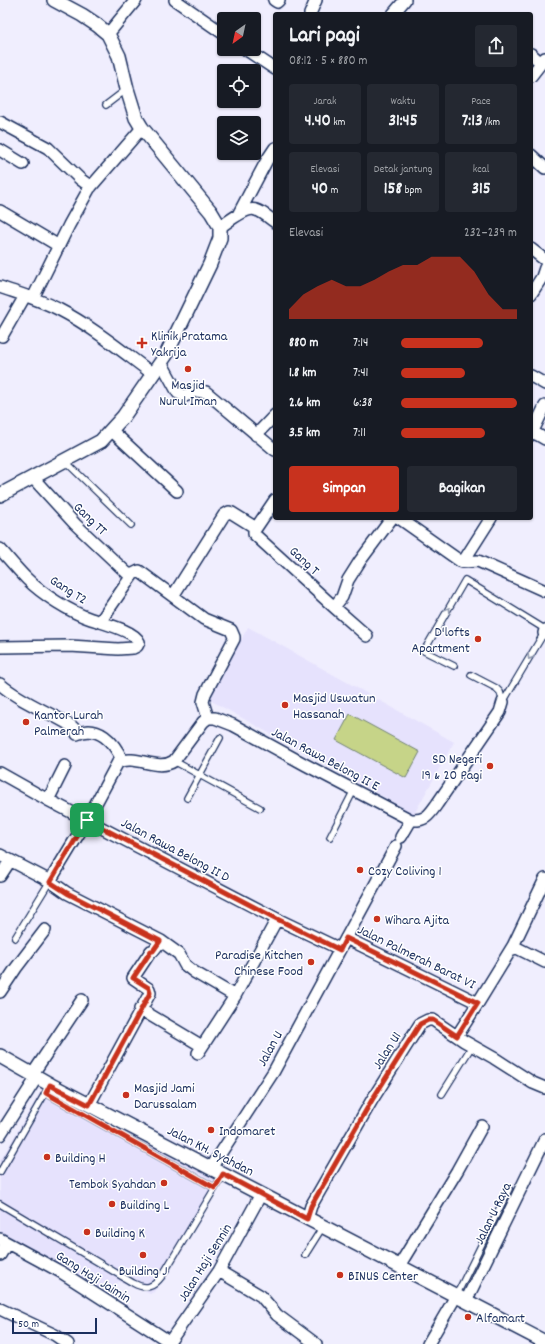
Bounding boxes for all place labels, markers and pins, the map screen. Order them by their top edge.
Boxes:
place label: Klinik Pratama Yakrija [151,327,228,363]
marker: Klinik Pratama Yakrija [136,337,148,349]
marker: Masjid Nurul Iman [183,364,193,374]
place label: Masjid Nurul Iman [159,376,217,412]
place label: D'lofts Apartment [412,623,470,659]
marker: D'lofts Apartment [473,634,483,644]
place label: Masjid Uswatun Hassanah [293,689,376,725]
marker: Masjid Uswatun Hassanah [280,700,290,710]
place label: Kantor Lurah Palmerah [34,706,103,742]
marker: Kantor Lurah Palmerah [21,717,31,727]
place label: SD Negeri 19 & 20 Pagi [421,750,482,786]
marker: SD Negeri 19 & 20 Pagi [485,761,495,771]
pin [70,803,104,837]
place label: Cozy Coliving 1 [368,862,442,882]
marker: Cozy Coliving 1 [355,865,365,875]
place label: Wihara Ajita [385,911,450,931]
marker: Wihara Ajita [372,914,382,924]
place label: Paradise Kitchen Chinese Food [215,946,303,982]
marker: Paradise Kitchen Chinese Food [306,957,316,967]
place label: Masjid Jami Darussalam [134,1079,197,1115]
marker: Masjid Jami Darussalam [121,1090,131,1100]
place label: Indomaret [219,1122,275,1142]
marker: Indomaret [206,1125,216,1135]
place label: Building H [55,1149,106,1169]
marker: Building H [42,1152,52,1162]
place label: Tembok Syahdan [69,1175,156,1195]
marker: Tembok Syahdan [159,1178,169,1188]
place label: Building L [120,1196,169,1216]
marker: Building L [107,1199,117,1209]
place label: Building K [95,1224,145,1244]
marker: Building K [82,1227,92,1237]
marker: Building J [138,1250,148,1260]
place label: Building J [119,1262,167,1282]
place label: BINUS Center [348,1267,419,1287]
marker: BINUS Center [335,1270,345,1280]
place label: Alfamart [476,1309,525,1329]
marker: Alfamart [463,1312,473,1322]

